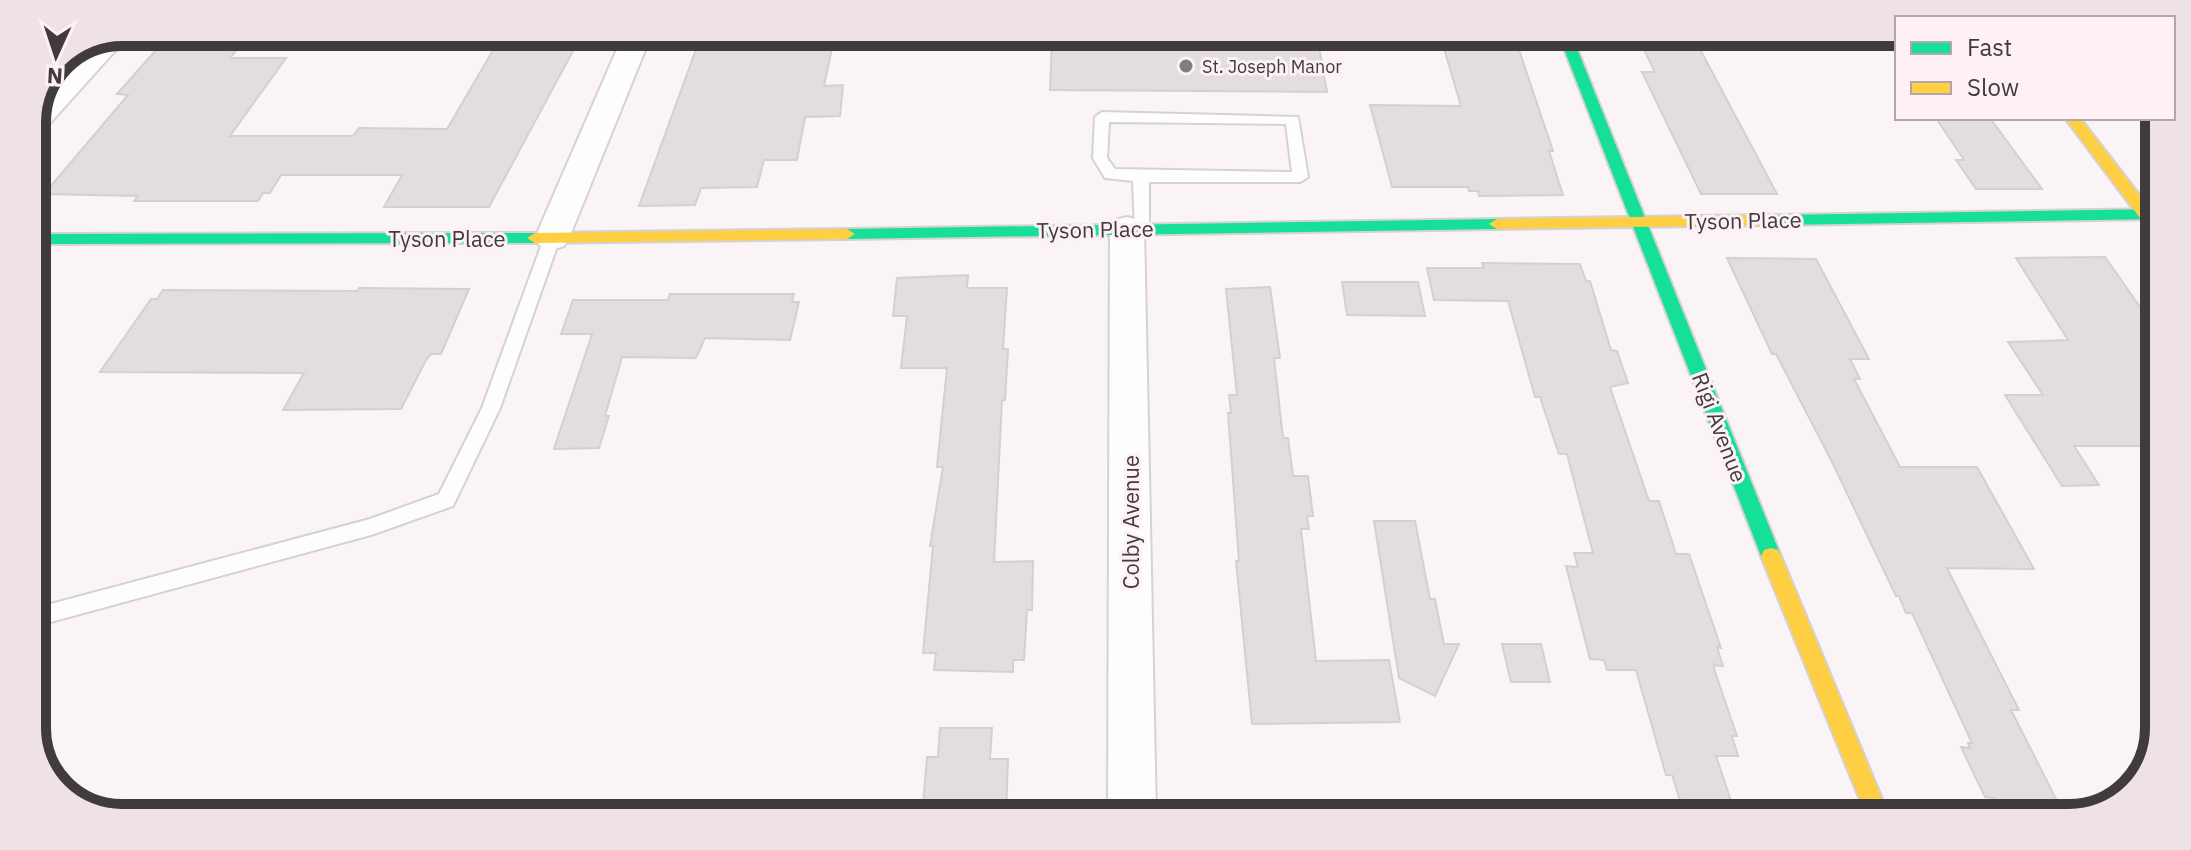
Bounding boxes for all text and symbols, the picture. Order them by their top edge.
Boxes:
north arrow [16,16,96,96]
legend [1895,16,2175,120]
text: Fast [1967,31,2012,63]
place label: St. Joseph Manor [1202,55,1342,78]
marker: St. Joseph Manor [1177,57,1195,75]
text: N [46,62,64,91]
text: Slow [1967,71,2019,103]
street label: Tyson Place [1684,204,1802,236]
street label: Tyson Place [1036,213,1154,245]
street label: Tyson Place [388,224,506,253]
street label: Rigi Avenue [1686,368,1754,486]
street label: Colby Avenue [1116,455,1145,589]

